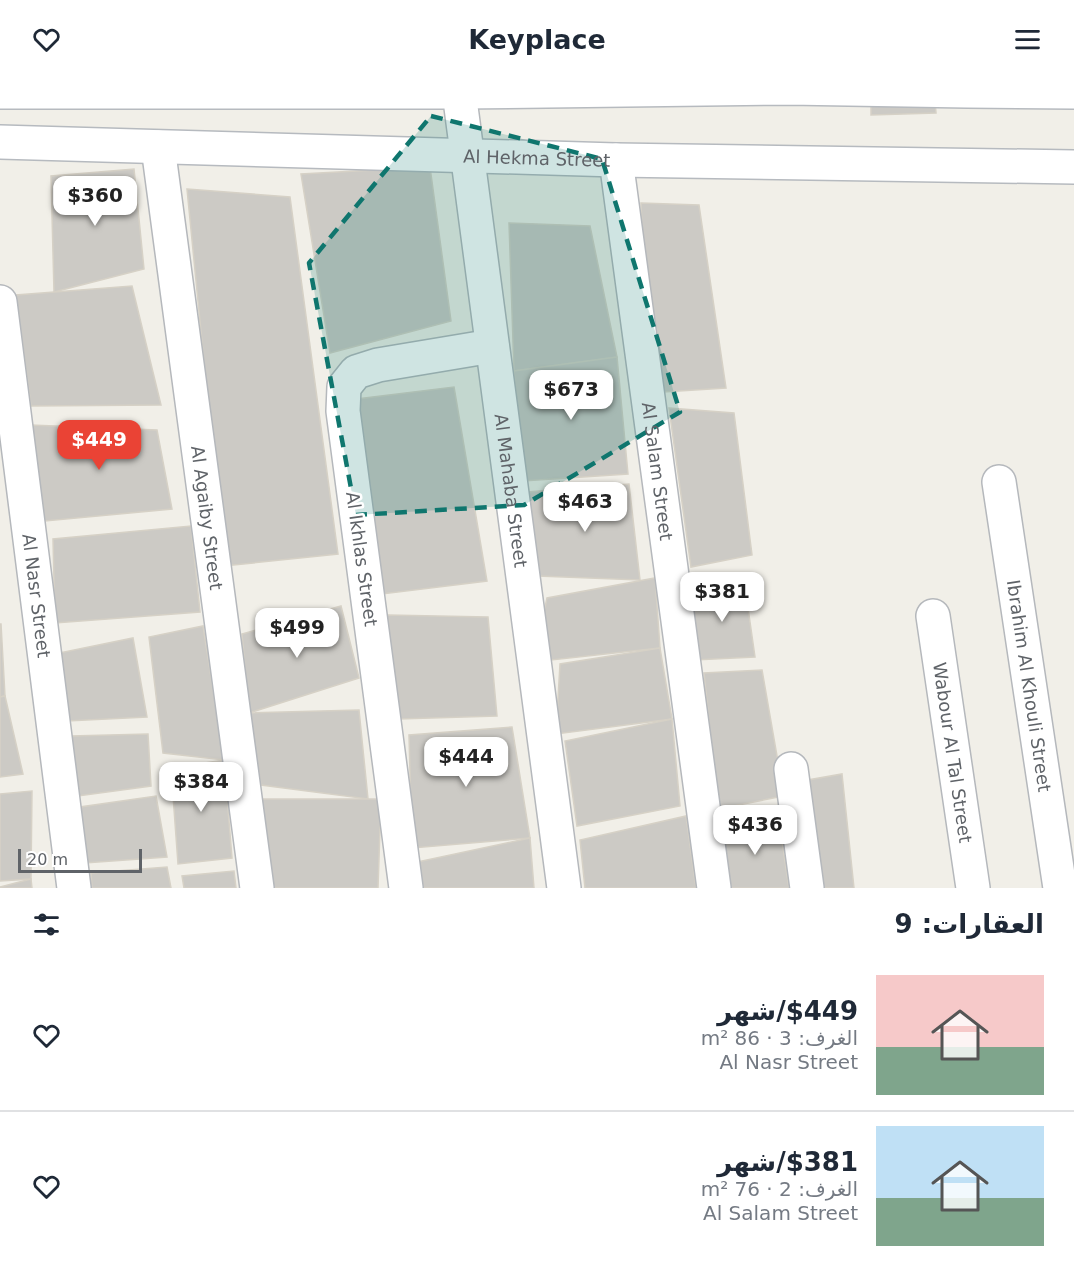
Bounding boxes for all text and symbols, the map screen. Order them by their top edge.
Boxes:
icon: heart [30,23,63,56]
icon: menu [1011,23,1044,56]
text: Keyplace [468,24,606,55]
street label: Al Hekma Street [463,145,611,170]
pin: $360 [59,176,131,227]
text: $360 [67,183,123,207]
pin: $673 [535,370,607,421]
text: $673 [543,377,599,401]
street label: Al Salam Street [638,401,678,542]
street label: Al Mahaba Street [491,412,532,569]
pin: $449 [63,420,135,471]
text: $449 [71,427,127,451]
street label: Al Agaiby Street [187,444,228,591]
pin: $463 [549,482,621,533]
text: $463 [557,489,613,513]
street label: Al Ikhlas Street [342,490,382,628]
street label: Al Nasr Street [19,532,55,659]
pin: $381 [686,572,758,623]
street label: Ibrahim Al Khouli Street [1003,578,1056,793]
text: $381 [694,579,750,603]
pin: $499 [261,608,333,659]
text: $499 [269,615,325,639]
street label: Wabour Al Tal Street [929,661,977,844]
pin: $444 [430,737,502,788]
text: $444 [438,744,494,768]
pin: $384 [165,762,237,813]
text: $384 [173,769,229,793]
pin: $436 [719,805,791,856]
text: $436 [727,812,783,836]
scale bar [18,846,142,874]
text: 20 m [27,850,68,869]
icon: filters [30,908,63,941]
text: العقارات: 9 [895,909,1044,939]
text: $449/شهر [717,996,858,1026]
icon: home [924,999,996,1071]
icon: heart [30,1019,63,1052]
text: الغرف: 3 · 86 m² [701,1026,858,1050]
text: Al Nasr Street [719,1050,858,1074]
text: $381/شهر [717,1147,858,1177]
icon: home [924,1150,996,1222]
icon: heart [30,1170,63,1203]
text: الغرف: 2 · 76 m² [701,1177,858,1201]
text: Al Salam Street [703,1201,858,1225]

